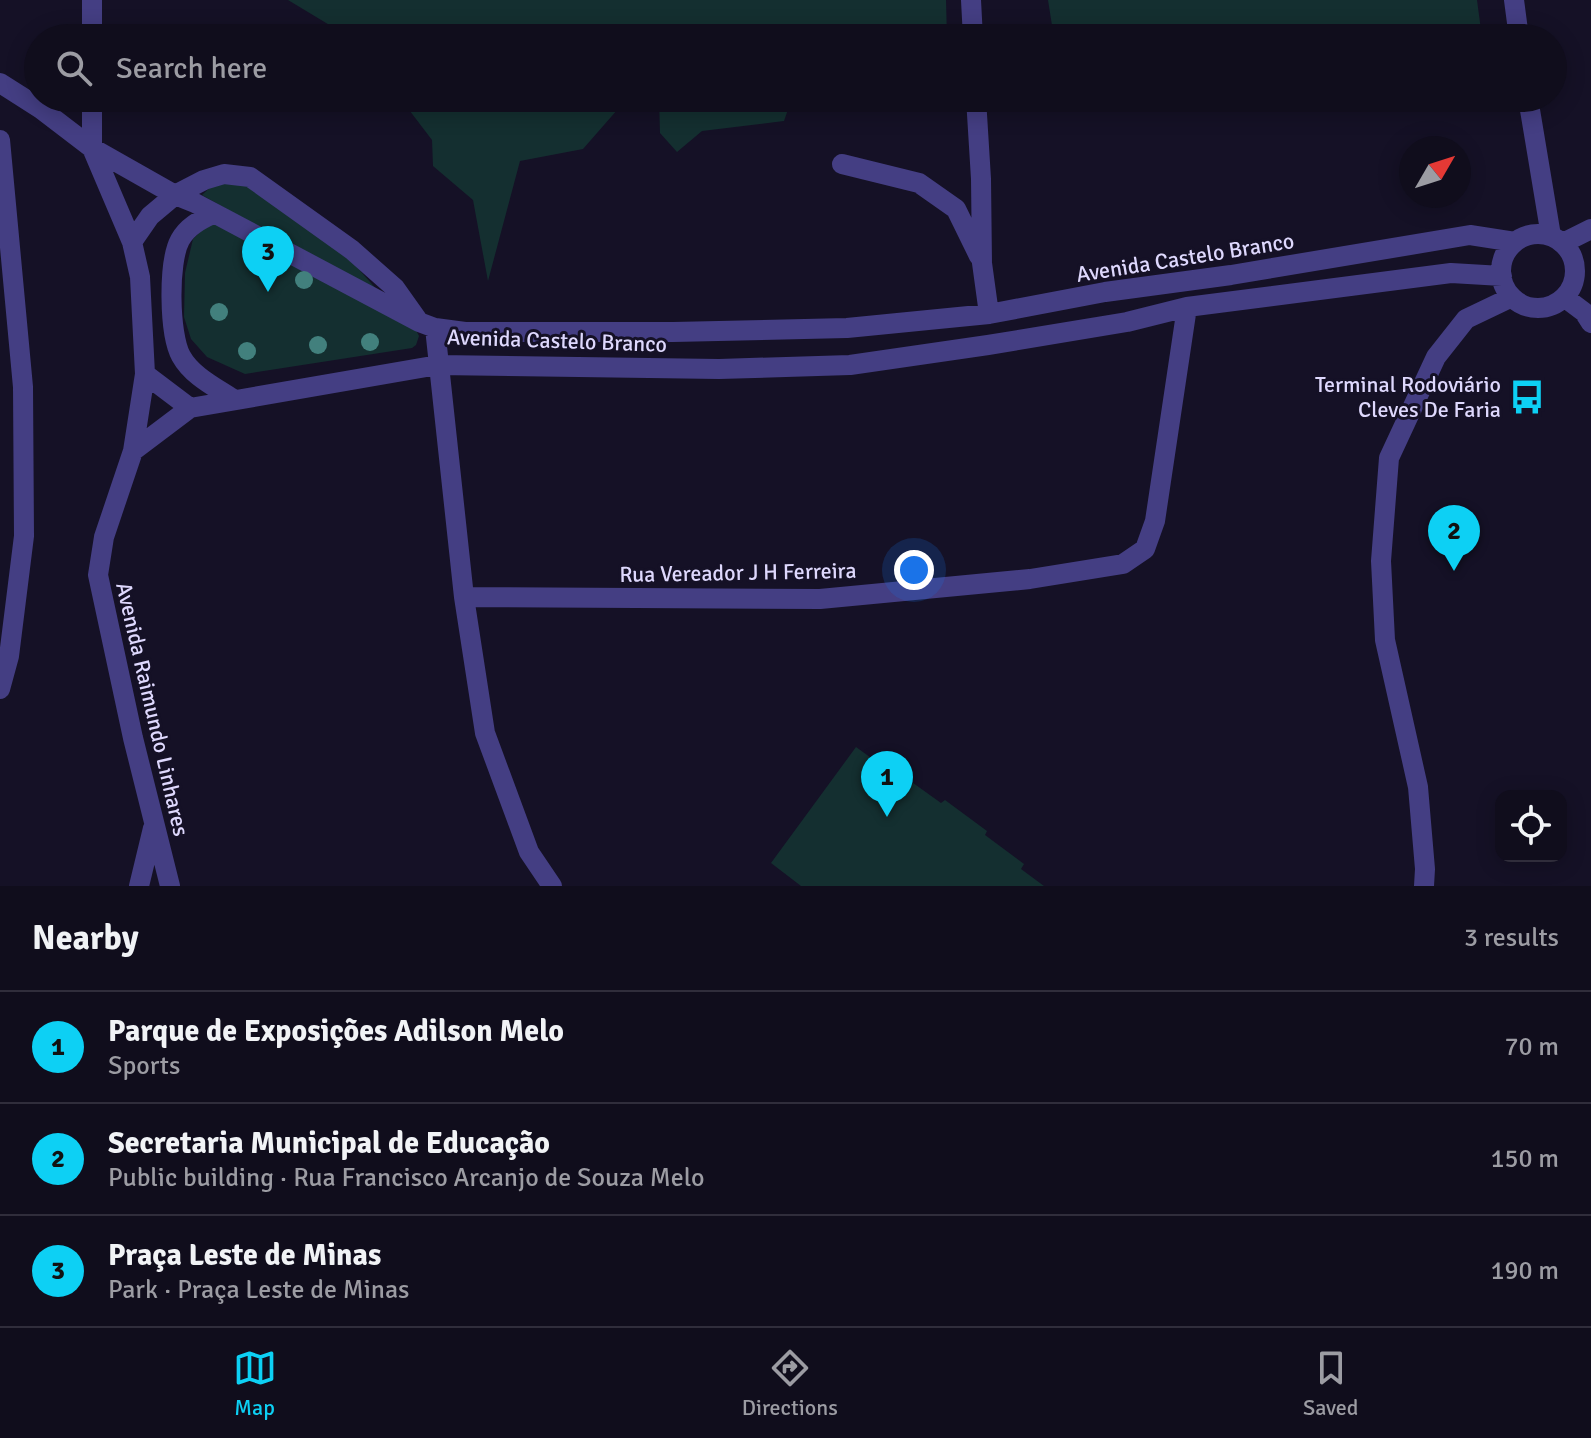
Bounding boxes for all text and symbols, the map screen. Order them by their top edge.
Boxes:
search box [24,24,1567,112]
icon: search [52,46,96,90]
text: Search here [116,50,267,87]
north arrow [1399,136,1471,208]
pin: 3 [242,226,294,292]
street label: Avenida Castelo Branco [1074,227,1296,288]
street label: Avenida Castelo Branco [447,323,667,358]
place label: Terminal Rodoviário Cleves De Faria [1315,371,1501,423]
bus stop icon: Terminal Rodoviário Cleves De Faria [1508,378,1546,416]
pin: 2 [1428,505,1480,571]
your location [894,550,934,590]
street label: Rua Vereador J H Ferreira [619,557,857,588]
street label: Avenida Raimundo Linhares [110,580,195,839]
pin: 1 [861,751,913,817]
map controls [1495,790,1567,862]
button: locate [1495,790,1567,862]
text: Nearby [32,917,139,959]
text: 3 results [1464,922,1559,954]
text: Parque de Exposições Adilson Melo [108,1013,564,1050]
text: 1 [51,1031,65,1063]
text: 70 m [1504,1031,1559,1063]
text: Sports [108,1050,180,1082]
text: Secretaria Municipal de Educação [108,1125,550,1162]
text: 2 [51,1143,65,1175]
text: 150 m [1490,1143,1559,1175]
text: Public building · Rua Francisco Arcanjo de Souza Melo [108,1162,705,1194]
text: Praça Leste de Minas [108,1237,381,1274]
text: 3 [51,1255,65,1287]
text: 190 m [1490,1255,1559,1287]
text: Park · Praça Leste de Minas [108,1274,409,1306]
tab: Map [233,1346,277,1421]
tab: Directions [742,1346,838,1421]
tab: Saved [1303,1346,1358,1421]

